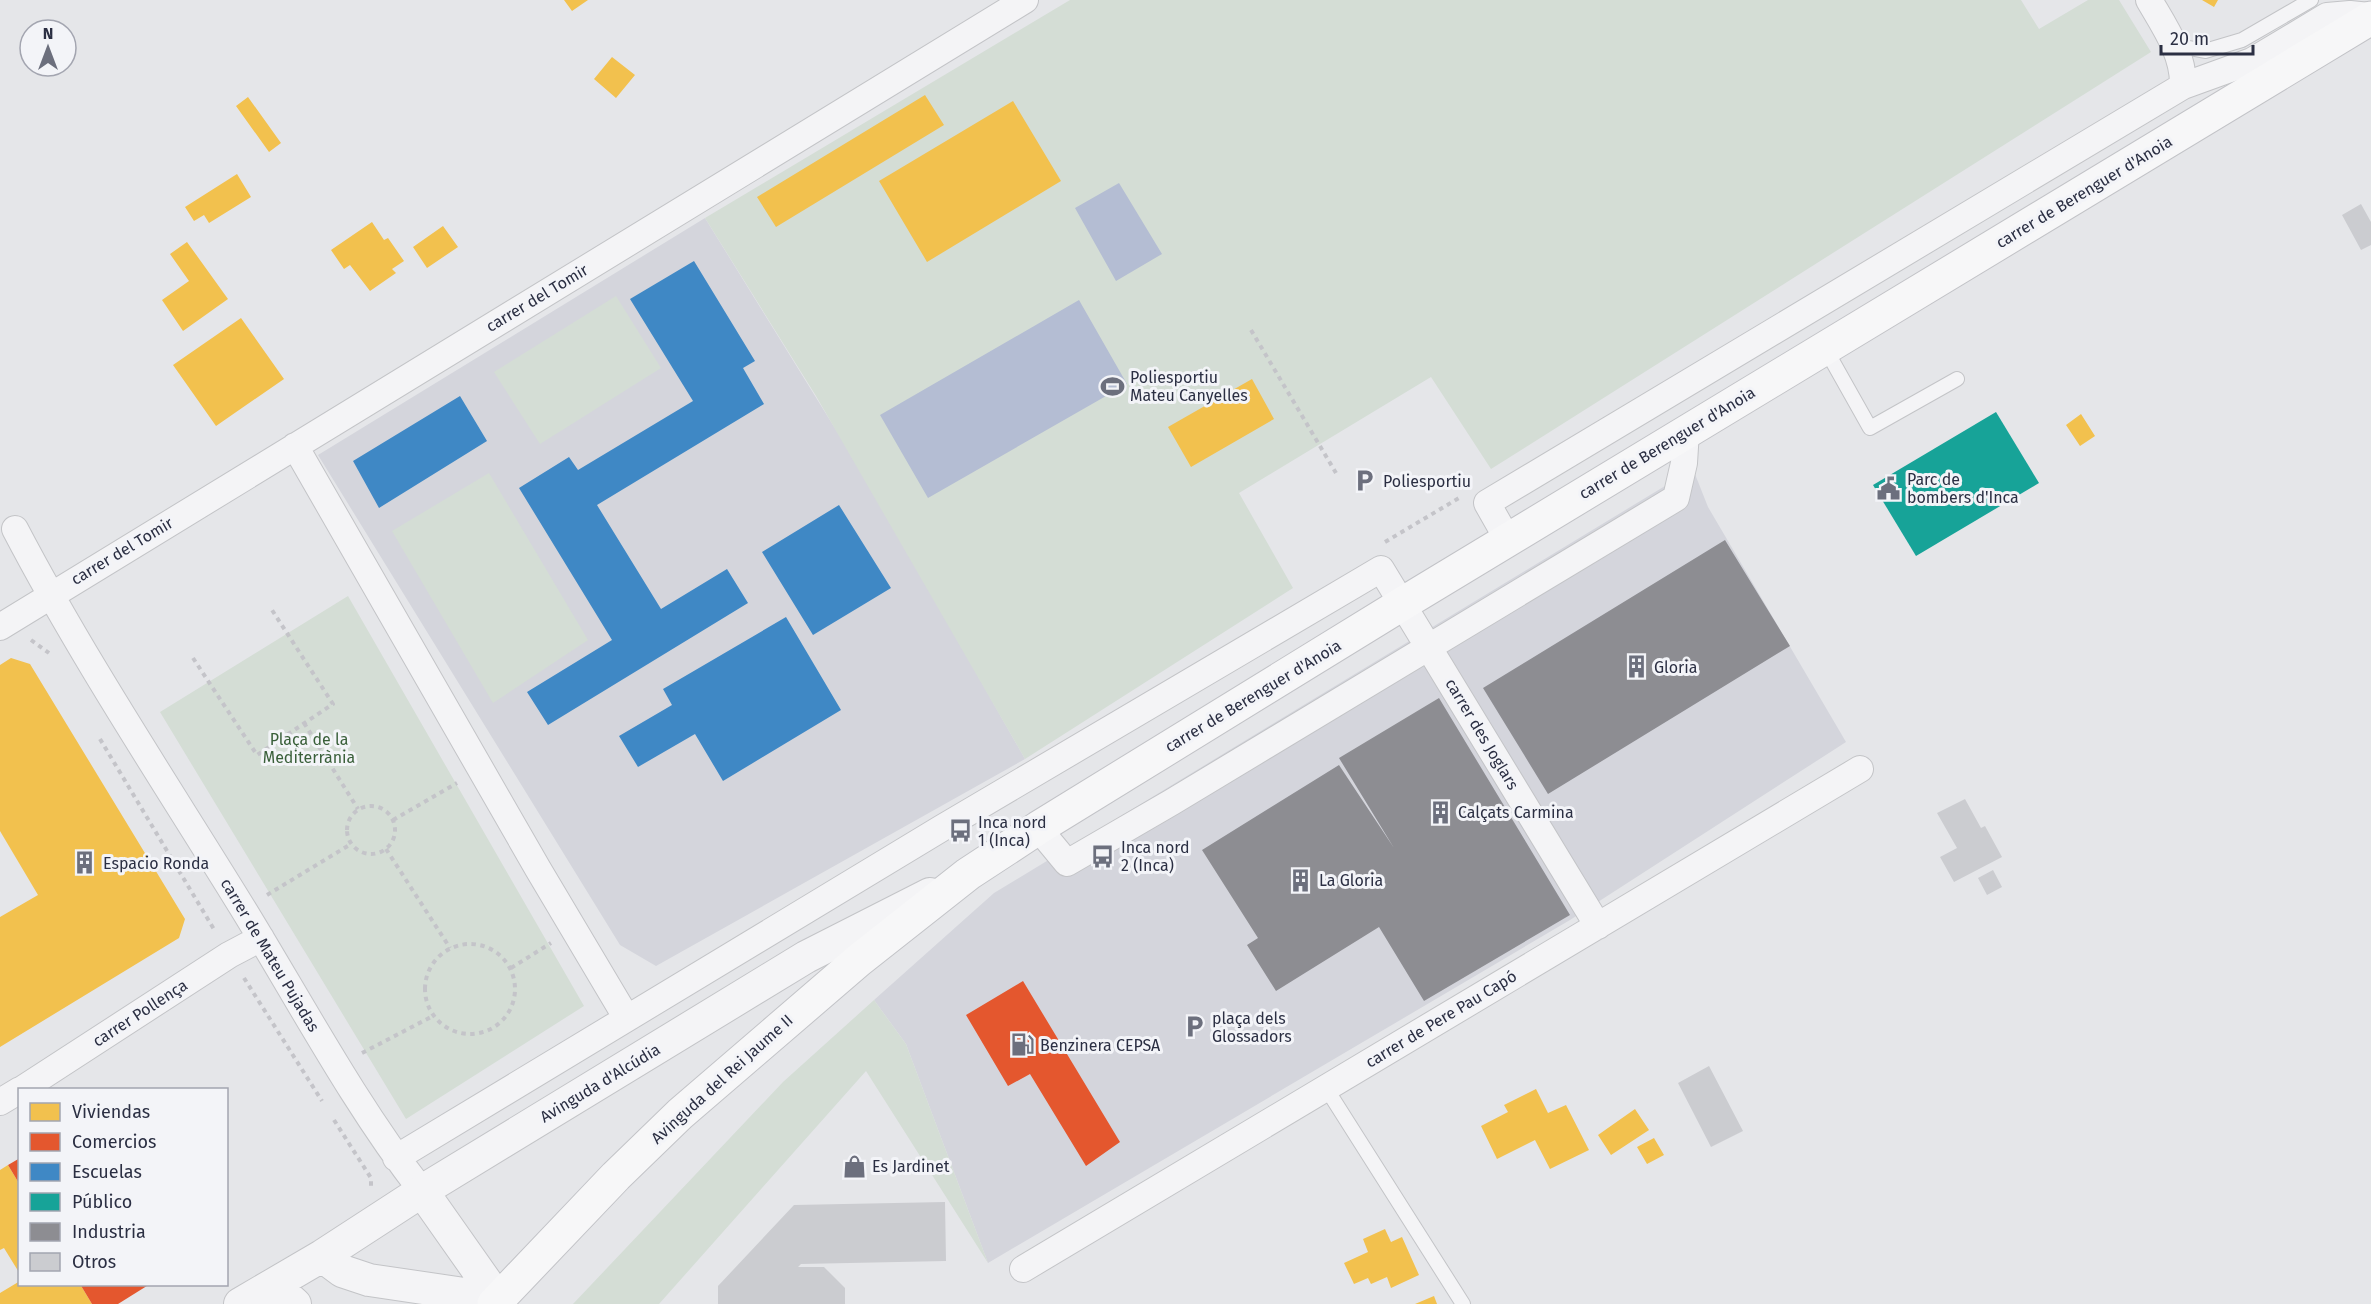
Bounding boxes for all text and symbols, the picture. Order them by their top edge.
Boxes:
north arrow [18,18,78,78]
scale bar [2161,18,2252,56]
text: N [43,24,53,43]
text: 20 m [2170,28,2209,50]
street label: carrer de Berenguer d'Anoia [1992,132,2176,252]
street label: carrer del Tomir [483,260,592,336]
place label: Poliesportiu Mateu Canyelles [1130,368,1248,405]
sports icon: Poliesportiu Mateu Canyelles [1099,373,1125,399]
street label: carrer de Berenguer d'Anoia [1575,383,1759,503]
parking icon: Poliesportiu [1352,468,1378,494]
place label: Parc de bombers d'Inca [1907,470,2019,507]
place label: Poliesportiu [1383,472,1471,491]
public building icon: Parc de bombers d'Inca [1876,475,1902,501]
street label: carrer del Tomir [68,513,177,589]
street label: carrer de Berenguer d'Anoia [1161,636,1345,756]
building icon: Gloria [1623,654,1649,680]
place label: Gloria [1654,658,1697,677]
street label: carrer des Joglars [1441,675,1523,793]
park label: Plaça de la Mediterrània [263,730,355,767]
building icon: Calçats Carmina [1427,799,1453,825]
place label: Calçats Carmina [1458,803,1574,823]
place label: Inca nord 1 (Inca) [978,813,1047,850]
bus stop icon: Inca nord 1 (Inca) [947,818,973,844]
place label: Inca nord 2 (Inca) [1121,838,1190,875]
bus stop icon: Inca nord 2 (Inca) [1090,843,1116,869]
building icon: Espacio Ronda [72,850,98,876]
place label: Espacio Ronda [103,854,209,873]
building icon: La Gloria [1288,867,1314,893]
place label: La Gloria [1319,871,1383,890]
street label: carrer de Mateu Pujadas [217,875,323,1035]
street label: carrer de Pere Pau Capó [1362,966,1520,1072]
street label: carrer Pollença [89,975,191,1051]
place label: plaça dels Glossadors [1212,1009,1292,1046]
street label: Avinguda del Rei Jaume II [647,1010,797,1148]
parking icon: plaça dels Glossadors [1181,1014,1207,1040]
fuel station icon: Benzinera CEPSA [1009,1032,1035,1058]
place label: Benzinera CEPSA [1040,1036,1161,1055]
street label: Avinguda d'Alcúdia [536,1040,664,1126]
legend [18,1088,228,1286]
text: Viviendas [72,1101,150,1123]
text: Comercios [72,1131,156,1153]
shop icon: Es Jardinet [841,1153,867,1179]
place label: Es Jardinet [872,1157,950,1176]
text: Escuelas [72,1161,142,1183]
text: Público [72,1191,132,1213]
text: Industria [72,1221,146,1243]
text: Otros [72,1251,116,1273]

